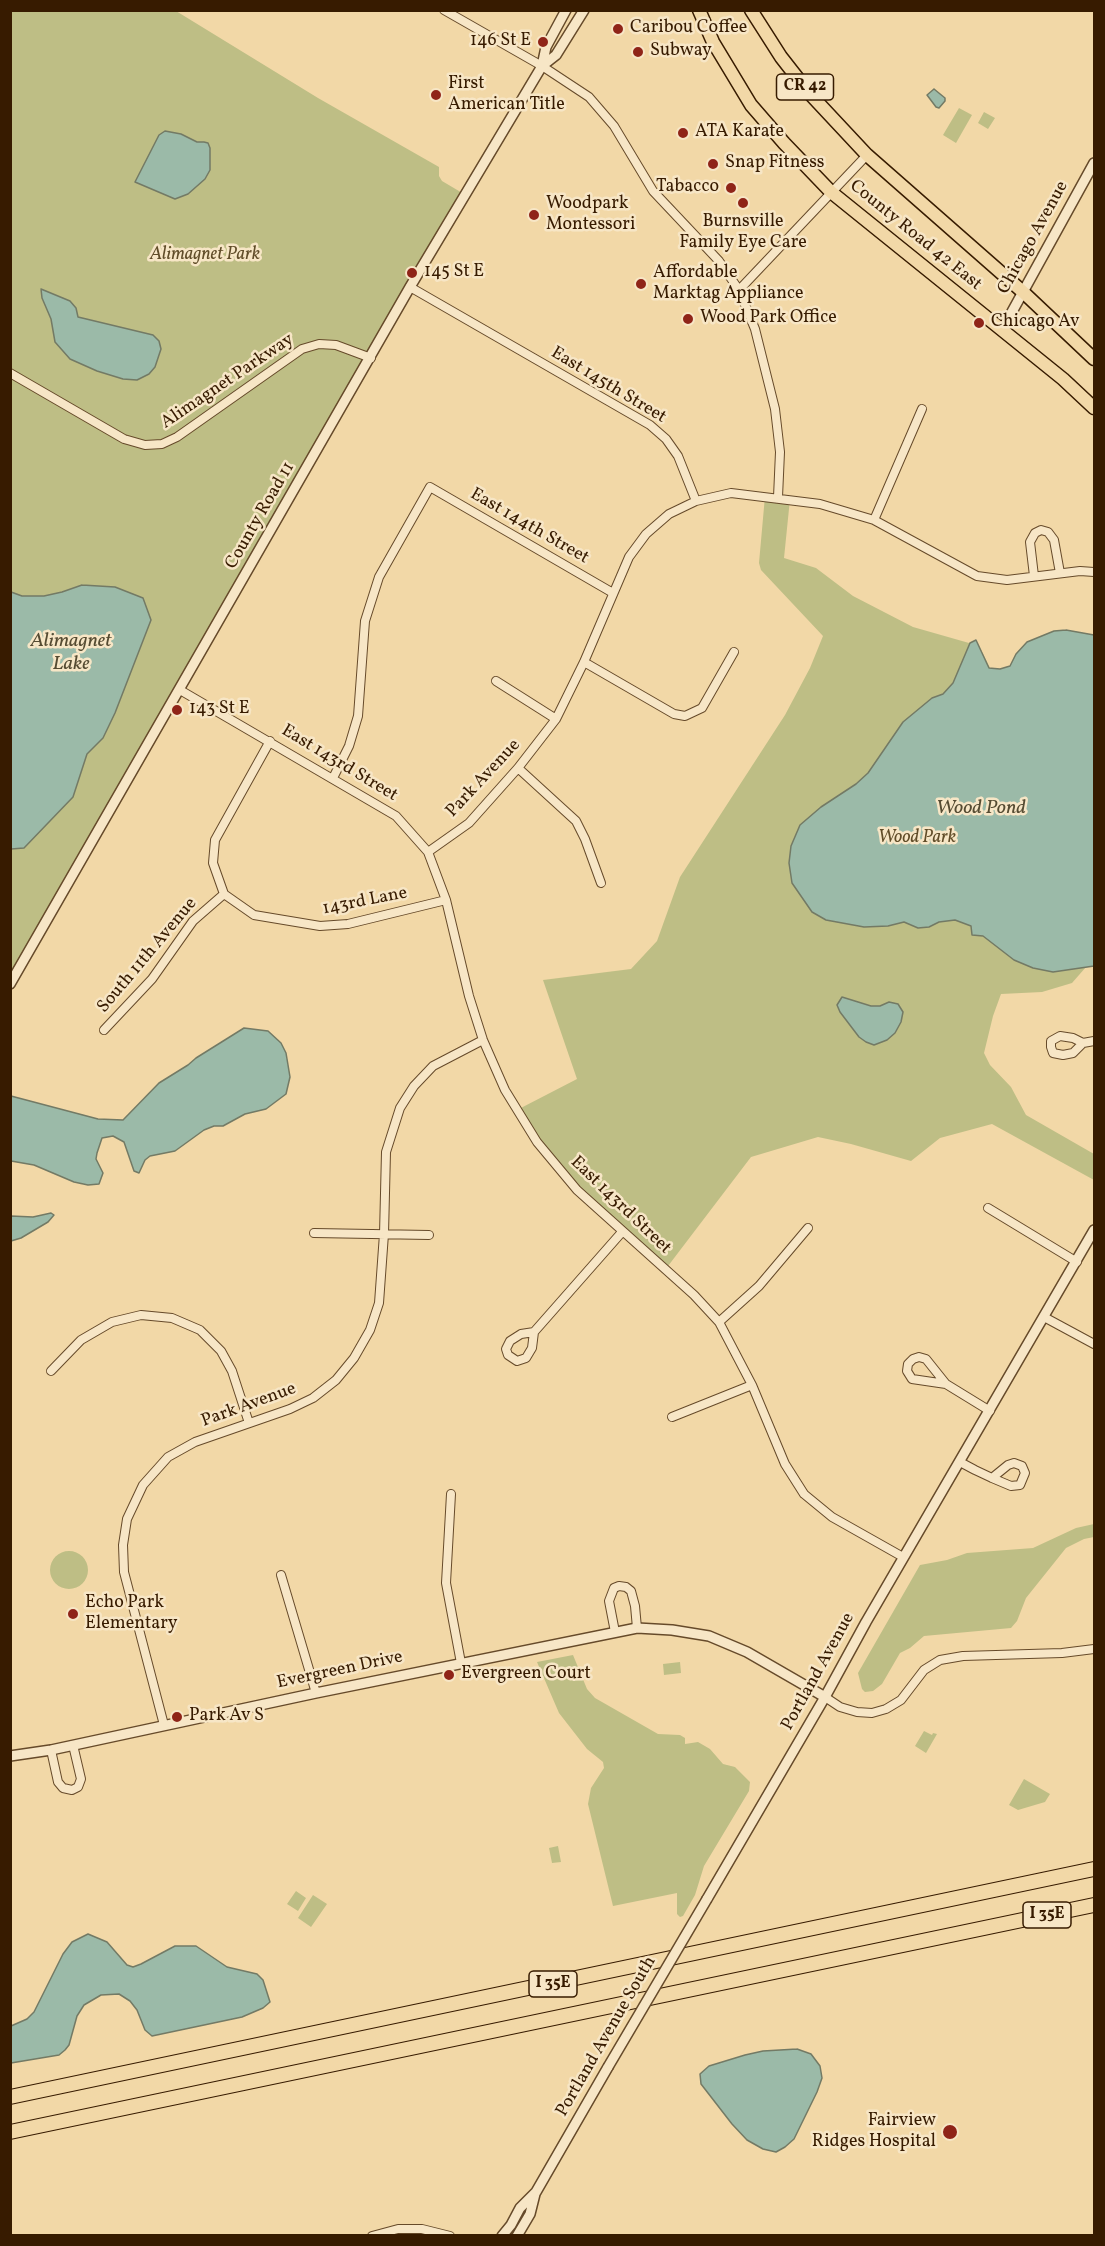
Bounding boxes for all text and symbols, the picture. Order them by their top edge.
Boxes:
place label: Caribou Coffee [630,18,747,40]
marker: Caribou Coffee [611,22,625,36]
place label: 146 St E [470,31,531,53]
marker: 146 St E [536,35,550,49]
place label: Subway [650,41,712,63]
marker: Subway [631,45,645,59]
place label: First American Title [448,74,565,116]
road number: CR 42 [776,74,834,100]
marker: First American Title [429,88,443,102]
place label: ATA Karate [695,122,784,144]
marker: ATA Karate [676,126,690,140]
place label: Snap Fitness [725,153,825,175]
marker: Snap Fitness [706,157,720,171]
street label: County Road 42 East [844,176,986,296]
place label: Tabacco [656,177,719,199]
street label: Chicago Avenue [994,178,1074,298]
marker: Tabacco [724,181,738,195]
place label: Woodpark Montessori [546,194,635,236]
marker: Burnsville Family Eye Care [736,196,750,210]
marker: Woodpark Montessori [527,208,541,222]
place label: Burnsville Family Eye Care [679,212,807,254]
park label: Alimagnet Park [150,245,260,267]
place label: 145 St E [424,262,484,284]
place label: Affordable Marktag Appliance [653,263,804,306]
marker: 145 St E [405,266,419,280]
marker: Affordable Marktag Appliance [634,277,648,291]
place label: Wood Park Office [700,308,837,330]
marker: Wood Park Office [681,312,695,326]
place label: Chicago Av [991,312,1079,334]
marker: Chicago Av [972,316,986,330]
street label: Alimagnet Parkway [157,330,299,434]
street label: East 145th Street [546,343,670,429]
street label: County Road 11 [222,459,300,573]
street label: East 144th Street [466,484,592,570]
water label: Alimagnet Lake [30,630,112,677]
place label: 143 St E [189,699,250,721]
marker: 143 St E [170,703,184,717]
street label: East 143rd Street [277,721,401,807]
street label: Park Avenue [442,735,526,823]
water label: Wood Pond [936,797,1026,821]
park label: Wood Park [878,828,956,850]
street label: 143rd Lane [321,883,409,921]
street label: South 11th Avenue [94,894,202,1018]
street label: East 143rd Street [565,1152,675,1260]
street label: Park Avenue [199,1379,299,1433]
place label: Echo Park Elementary [85,1593,178,1636]
marker: Echo Park Elementary [66,1607,80,1621]
street label: Portland Avenue [778,1609,860,1735]
street label: Evergreen Drive [275,1647,405,1695]
place label: Evergreen Court [461,1664,591,1686]
marker: Evergreen Court [442,1668,456,1682]
place label: Park Av S [189,1706,264,1728]
marker: Park Av S [170,1710,184,1724]
road number: I 35E [1023,1902,1071,1928]
street label: Portland Avenue South [552,1953,662,2121]
road number: I 35E [529,1971,577,1997]
place label: Fairview Ridges Hospital [812,2111,936,2154]
marker: Fairview Ridges Hospital [941,2123,959,2141]

